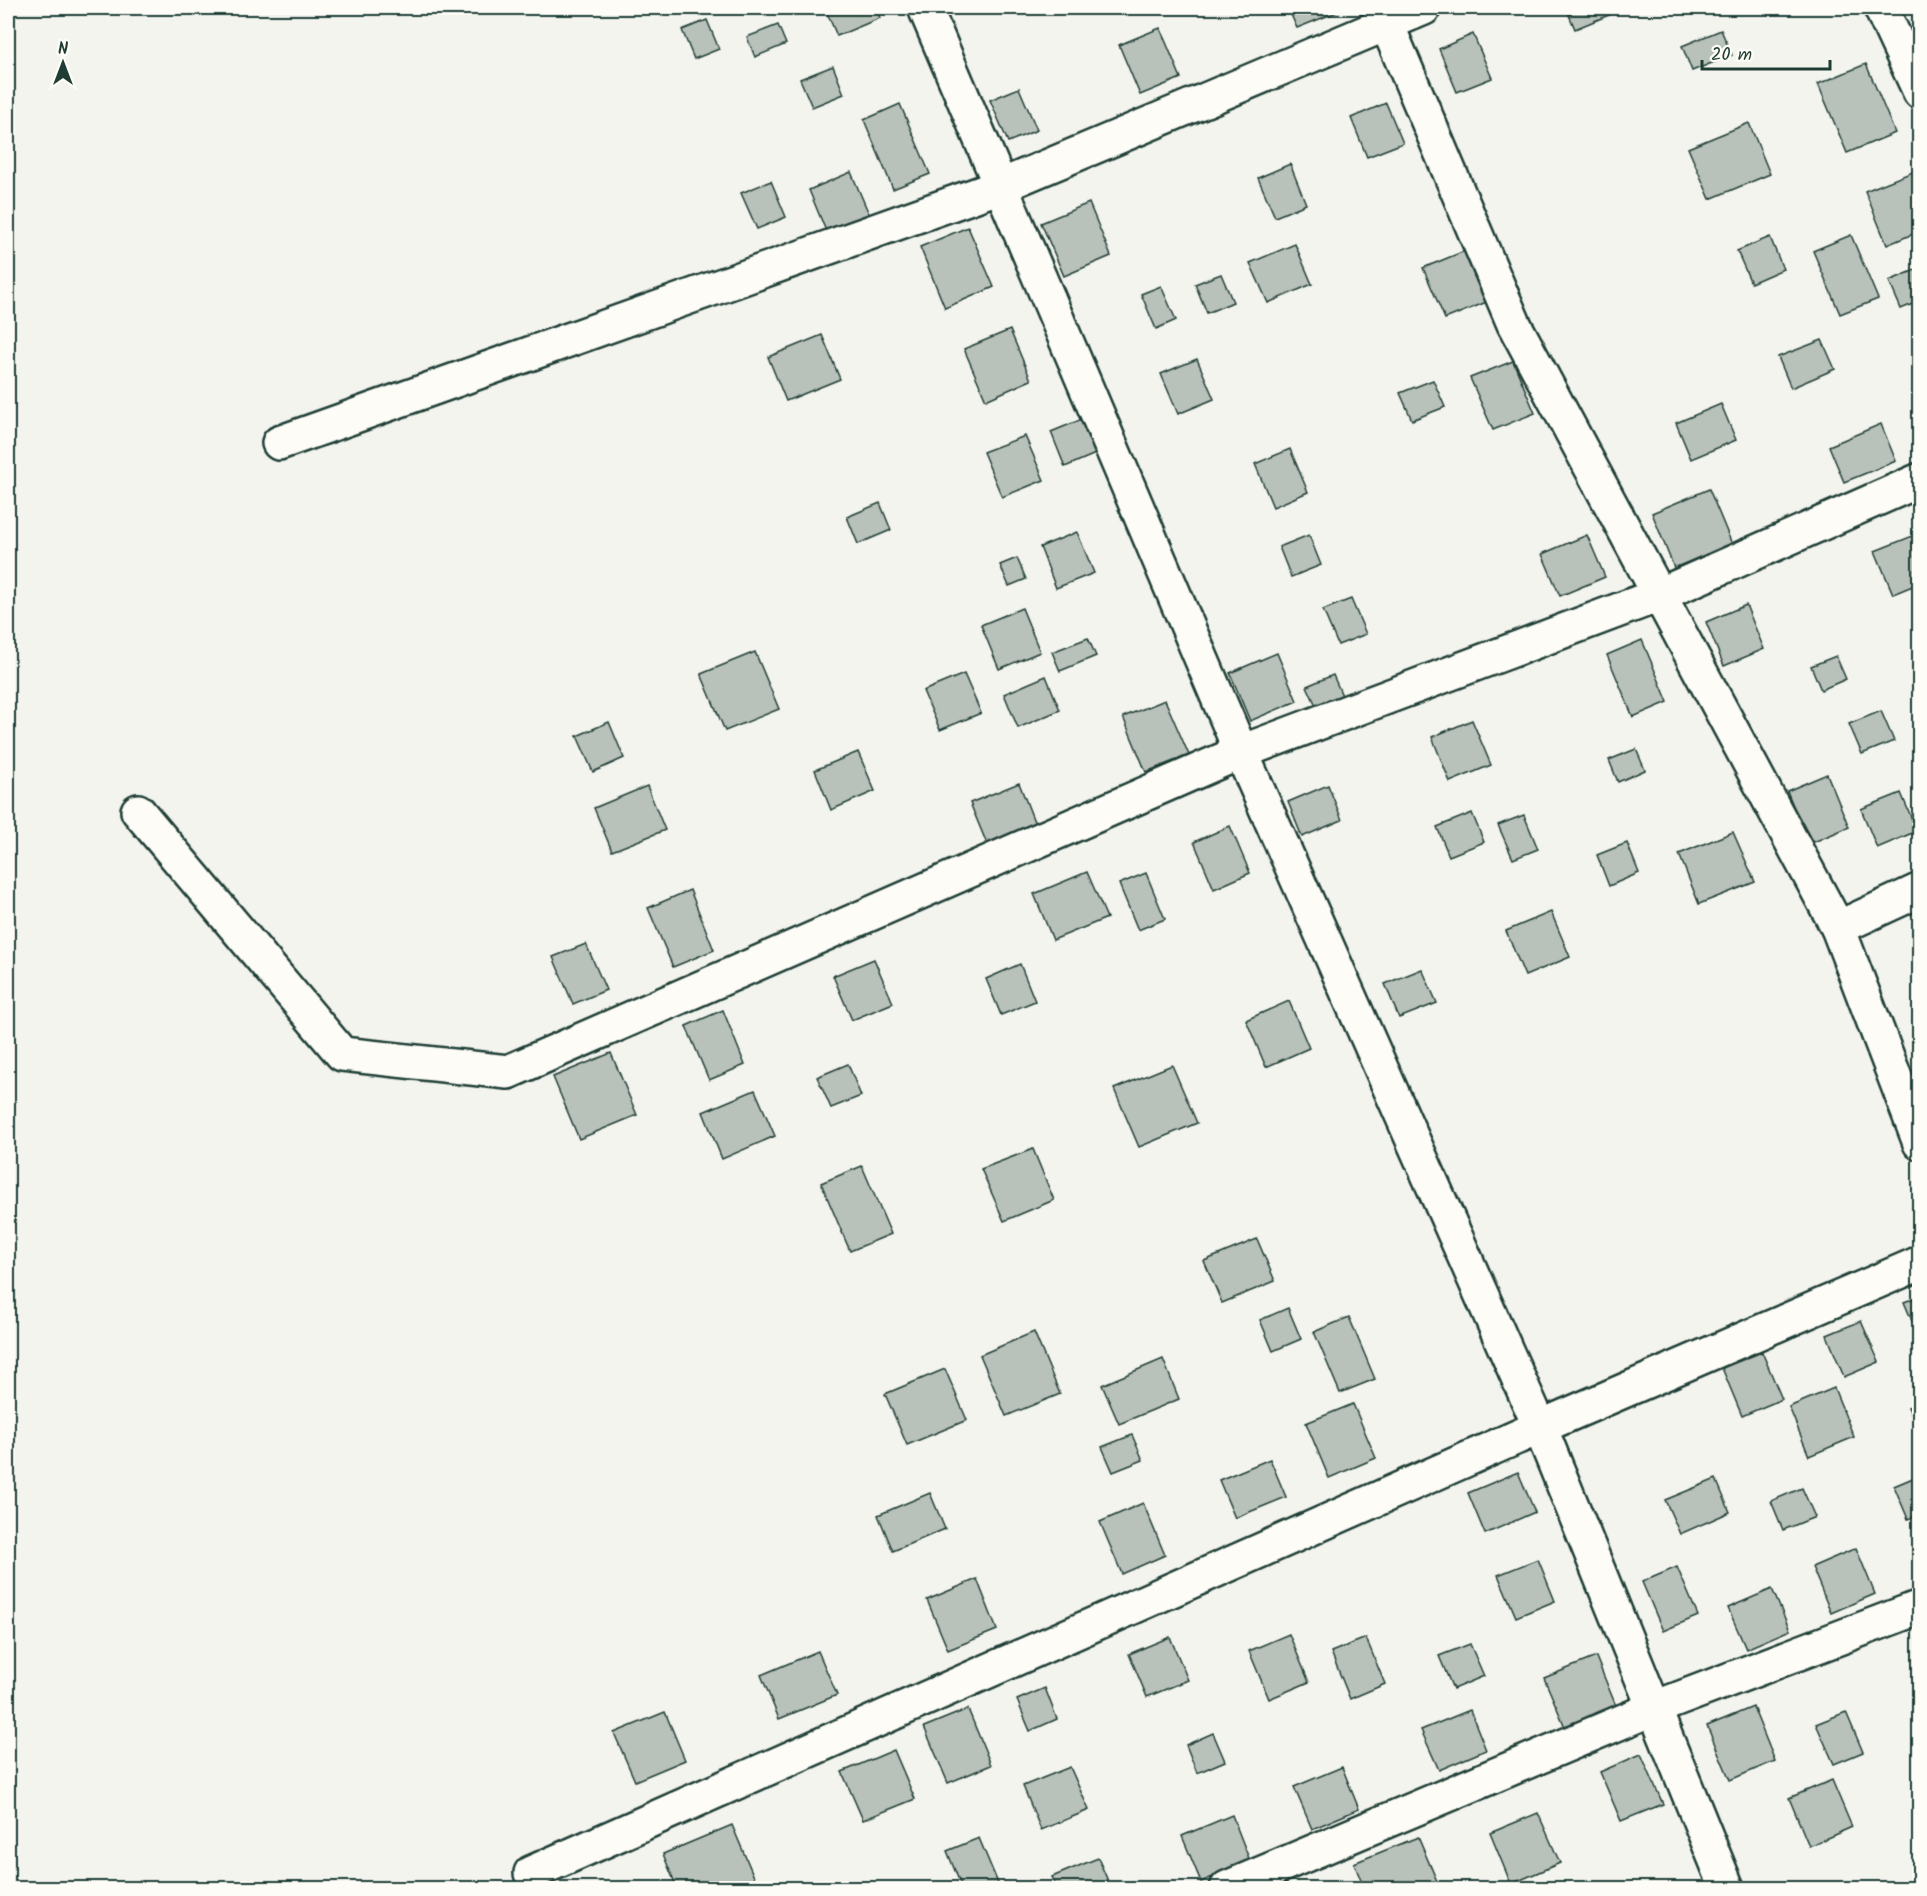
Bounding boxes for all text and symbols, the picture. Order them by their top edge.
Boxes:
north arrow [33,33,93,93]
scale bar [1702,33,1830,71]
text: N [58,37,68,62]
text: 20 m [1711,41,1752,70]

